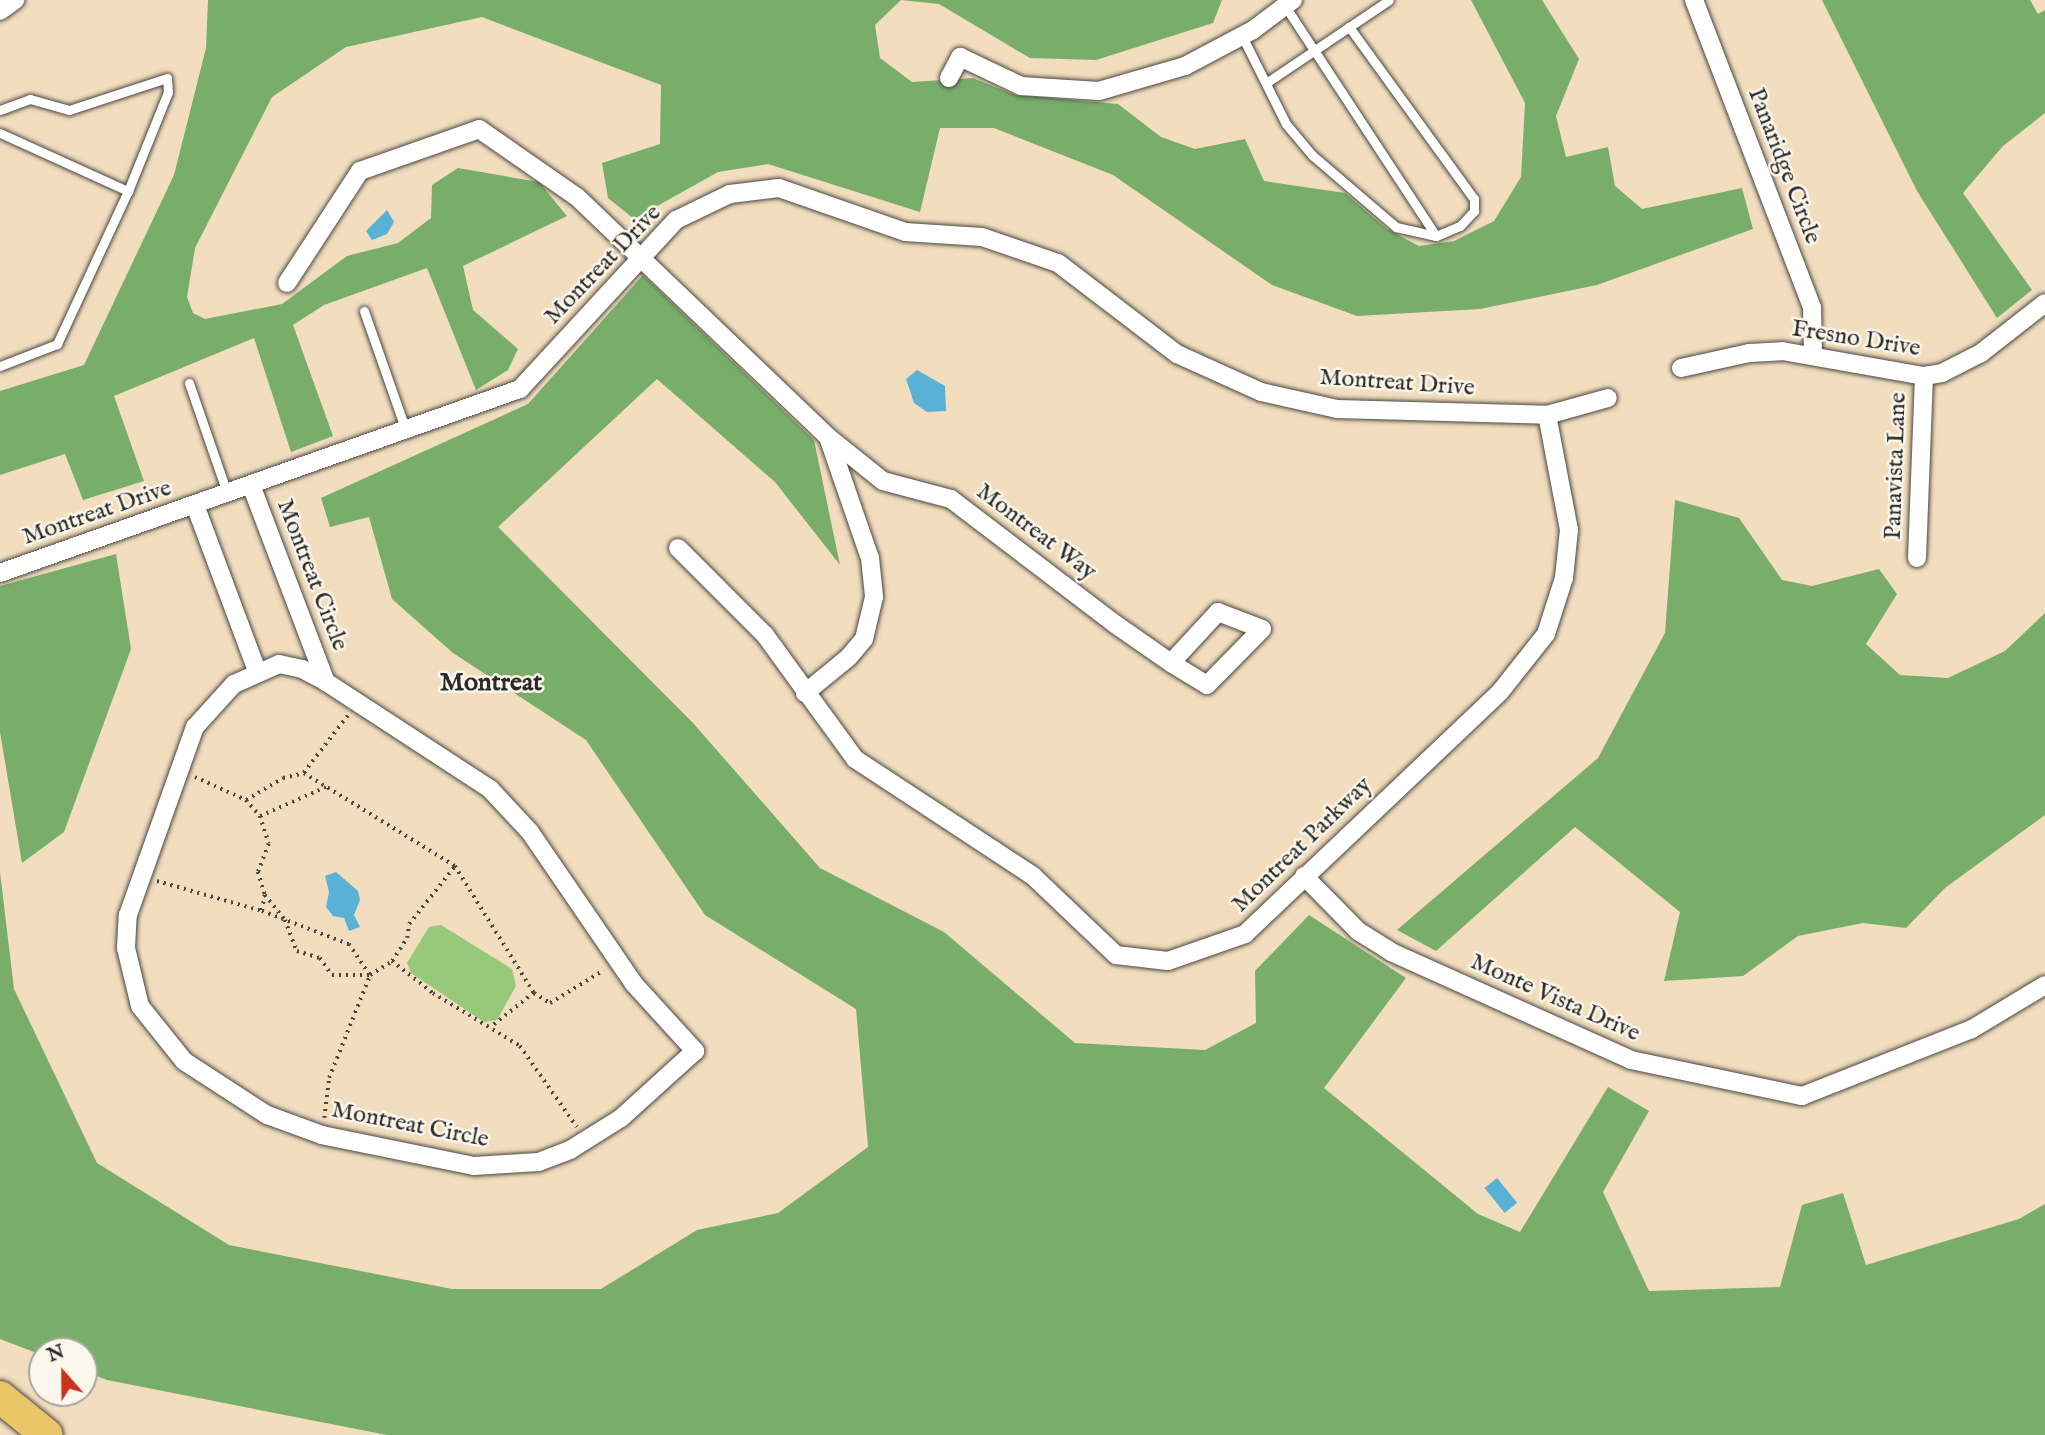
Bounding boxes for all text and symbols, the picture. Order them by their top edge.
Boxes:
street label: Panaridge Circle [1741,84,1827,248]
street label: Montreat Drive [539,199,667,331]
street label: Fresno Drive [1790,315,1922,363]
street label: Montreat Drive [1318,363,1476,403]
street label: Panavista Lane [1879,392,1913,540]
street label: Montreat Drive [19,474,175,552]
street label: Montreat Way [970,477,1102,587]
street label: Montreat Circle [270,495,354,655]
district label: Montreat [440,667,542,699]
street label: Montreat Parkway [1226,771,1378,919]
street label: Monte Vista Drive [1466,948,1644,1048]
street label: Montreat Circle [329,1096,491,1154]
north arrow [28,1337,98,1407]
text: N [44,1340,68,1368]

